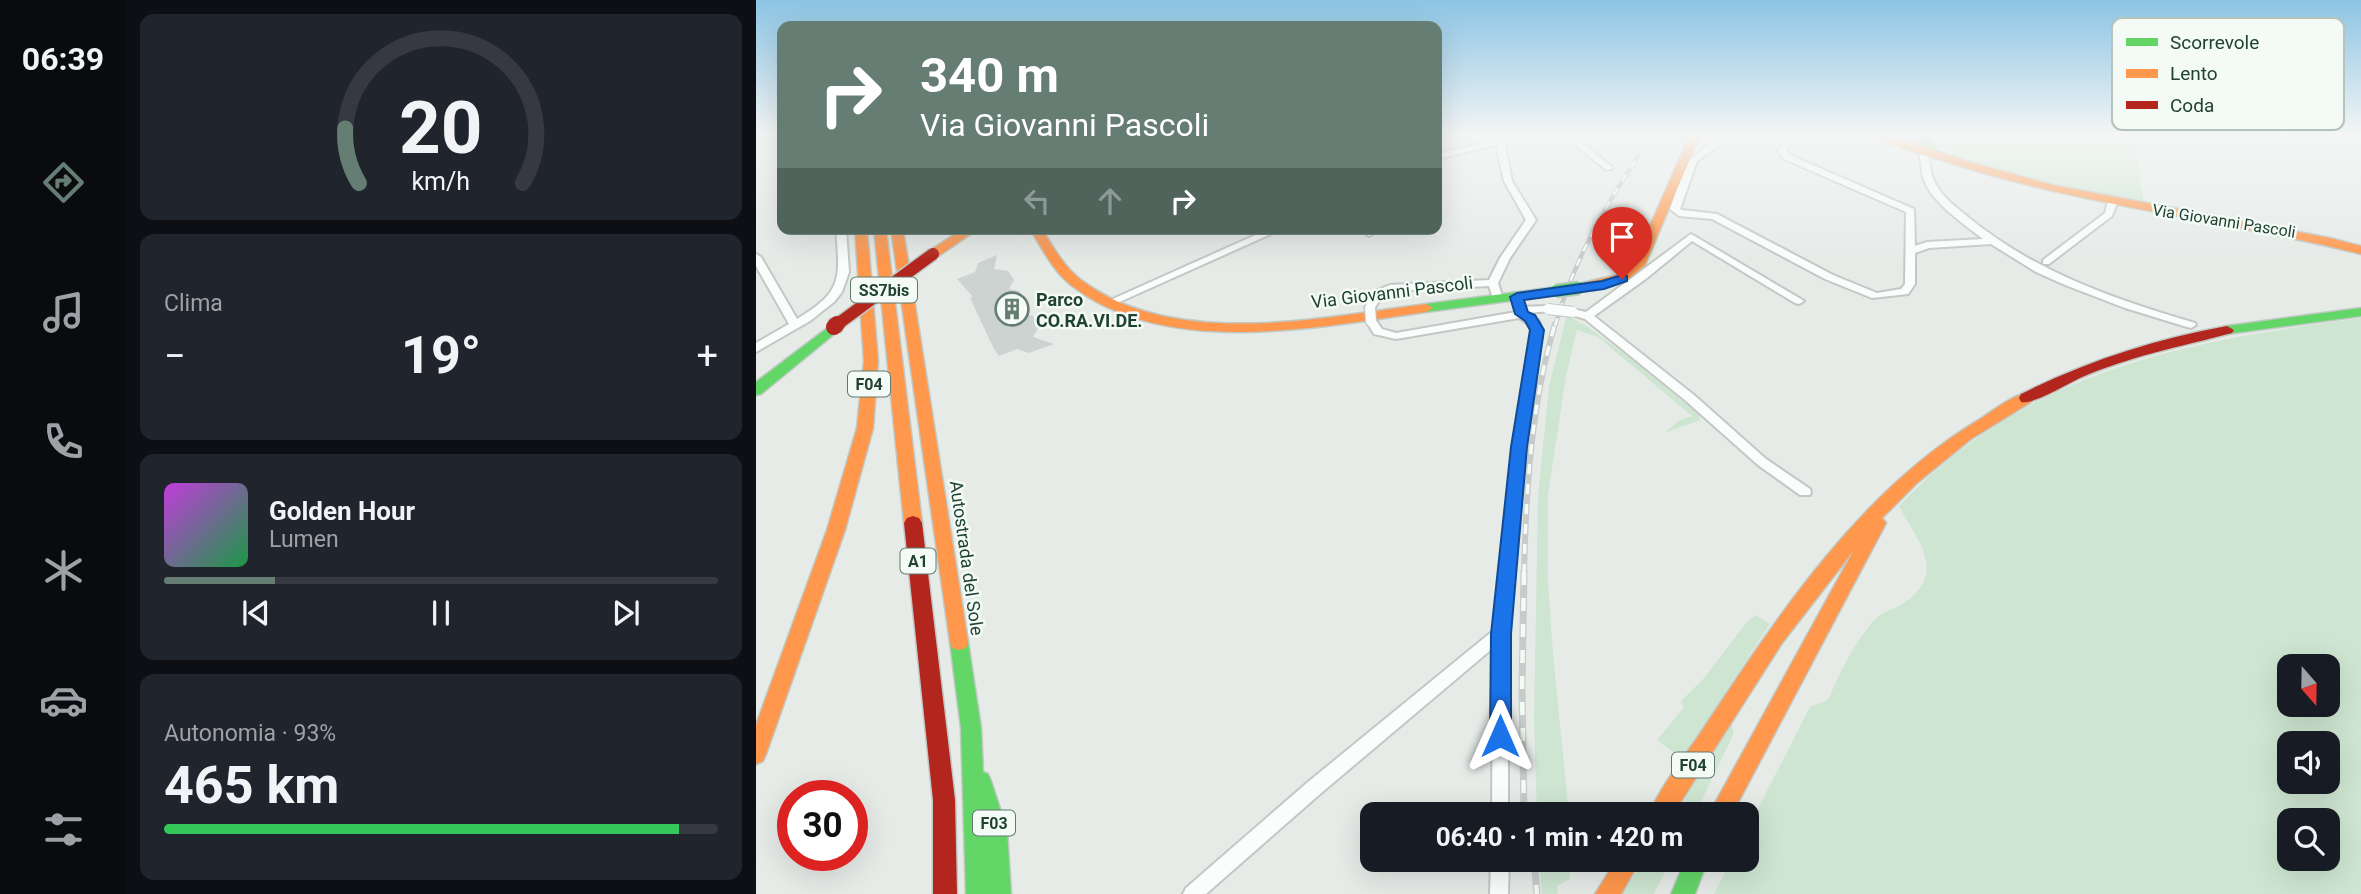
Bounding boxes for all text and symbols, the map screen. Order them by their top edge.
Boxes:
legend [2112,18,2344,130]
text: Scorrevole [2170,31,2259,54]
text: 06:39 [22,40,104,78]
text: 340 m [920,47,1059,104]
icon: right [805,49,896,140]
text: Lento [2170,62,2218,85]
text: 20 [399,85,483,171]
text: Coda [2170,94,2214,117]
text: Via Giovanni Pascoli [920,106,1209,144]
icon: directions [39,158,88,207]
text: km/h [412,167,470,196]
icon: left [1018,182,1056,220]
icon: ahead [1091,182,1129,220]
icon: right [1164,182,1202,220]
street label: Via Giovanni Pascoli [2151,200,2297,242]
pin [1592,207,1652,279]
icon: arrive [1603,218,1641,256]
street label: Via Giovanni Pascoli [1310,272,1474,312]
road number: SS7bis [851,278,917,302]
icon: music [39,288,88,337]
place label: Parco CO.RA.VI.DE. [1036,289,1143,331]
text: Clima [164,290,223,317]
building icon: Parco CO.RA.VI.DE. [993,290,1031,328]
text: 19° [401,325,481,386]
text: − [164,334,186,378]
text: + [696,334,718,378]
road number: F04 [848,372,890,396]
icon: phone [39,417,88,466]
street label: Autostrada del Sole [946,479,988,637]
text: Golden Hour [269,496,415,526]
text: Lumen [269,526,339,553]
icon: climate [39,546,88,595]
road number: A1 [900,548,936,574]
icon: previous [237,594,275,632]
icon: pause [422,594,460,632]
icon: next [607,594,645,632]
north arrow [2277,654,2340,718]
map controls [2277,654,2340,871]
icon: car [39,676,88,725]
position arrow [1463,699,1537,773]
text: Autonomia · 93% [164,720,336,747]
button: sound [2277,731,2340,794]
road number: F04 [1672,752,1714,778]
text: 465 km [164,755,339,816]
speed limit sign: 30 [777,780,868,871]
icon: filters [39,805,88,854]
button: search [2277,808,2340,871]
road number: F03 [973,810,1015,836]
text: 06:40 · 1 min · 420 m [1436,822,1683,852]

